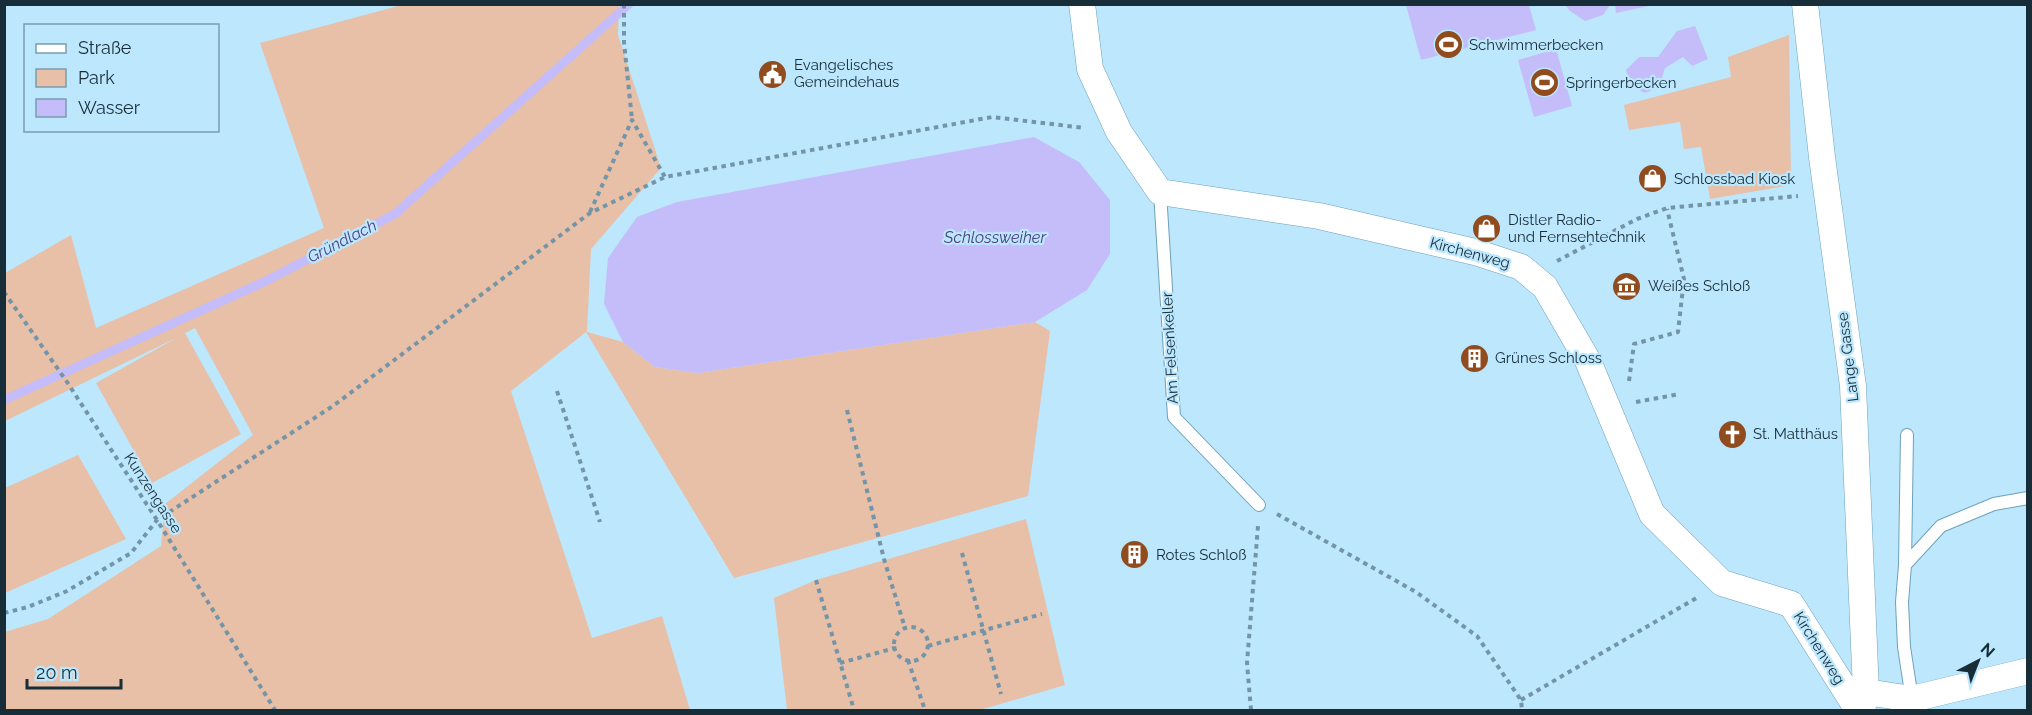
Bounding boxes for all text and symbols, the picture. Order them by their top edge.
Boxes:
legend [24,24,219,132]
sports icon: Schwimmerbecken [1432,29,1464,61]
place label: Schwimmerbecken [1469,36,1603,54]
text: Straße [78,37,132,58]
place label: Evangelisches Gemeindehaus [794,56,899,91]
public building icon: Evangelisches Gemeindehaus [757,58,789,90]
text: Park [78,67,115,88]
sports icon: Springerbecken [1529,67,1561,99]
place label: Springerbecken [1566,74,1676,92]
text: Wasser [78,97,141,118]
shop icon: Schlossbad Kiosk [1637,163,1669,195]
place label: Schlossbad Kiosk [1674,170,1795,188]
place label: Distler Radio- und Fernsehtechnik [1508,211,1645,246]
shop icon: Distler Radio- und Fernsehtechnik [1471,213,1503,245]
water label: Gründlach [304,215,380,267]
water label: Schlossweiher [943,228,1046,247]
street label: Kirchenweg [1428,234,1512,272]
museum icon: Weißes Schloß [1611,270,1643,302]
place label: Weißes Schloß [1648,277,1750,295]
street label: Am Felsenkeller [1158,291,1182,405]
street label: Lange Gasse [1834,311,1862,403]
building icon: Grünes Schloss [1458,342,1490,374]
place label: Grünes Schloss [1495,349,1602,367]
church icon: St. Matthäus [1716,418,1748,450]
place label: St. Matthäus [1753,425,1838,443]
street label: Kunzengasse [120,449,186,537]
building icon: Rotes Schloß [1119,539,1151,571]
place label: Rotes Schloß [1156,546,1246,564]
street label: Kirchenweg [1790,608,1848,688]
north arrow [1948,631,2008,691]
text: N [1977,639,1999,661]
scale bar [27,652,122,690]
text: 20 m [36,662,78,683]

